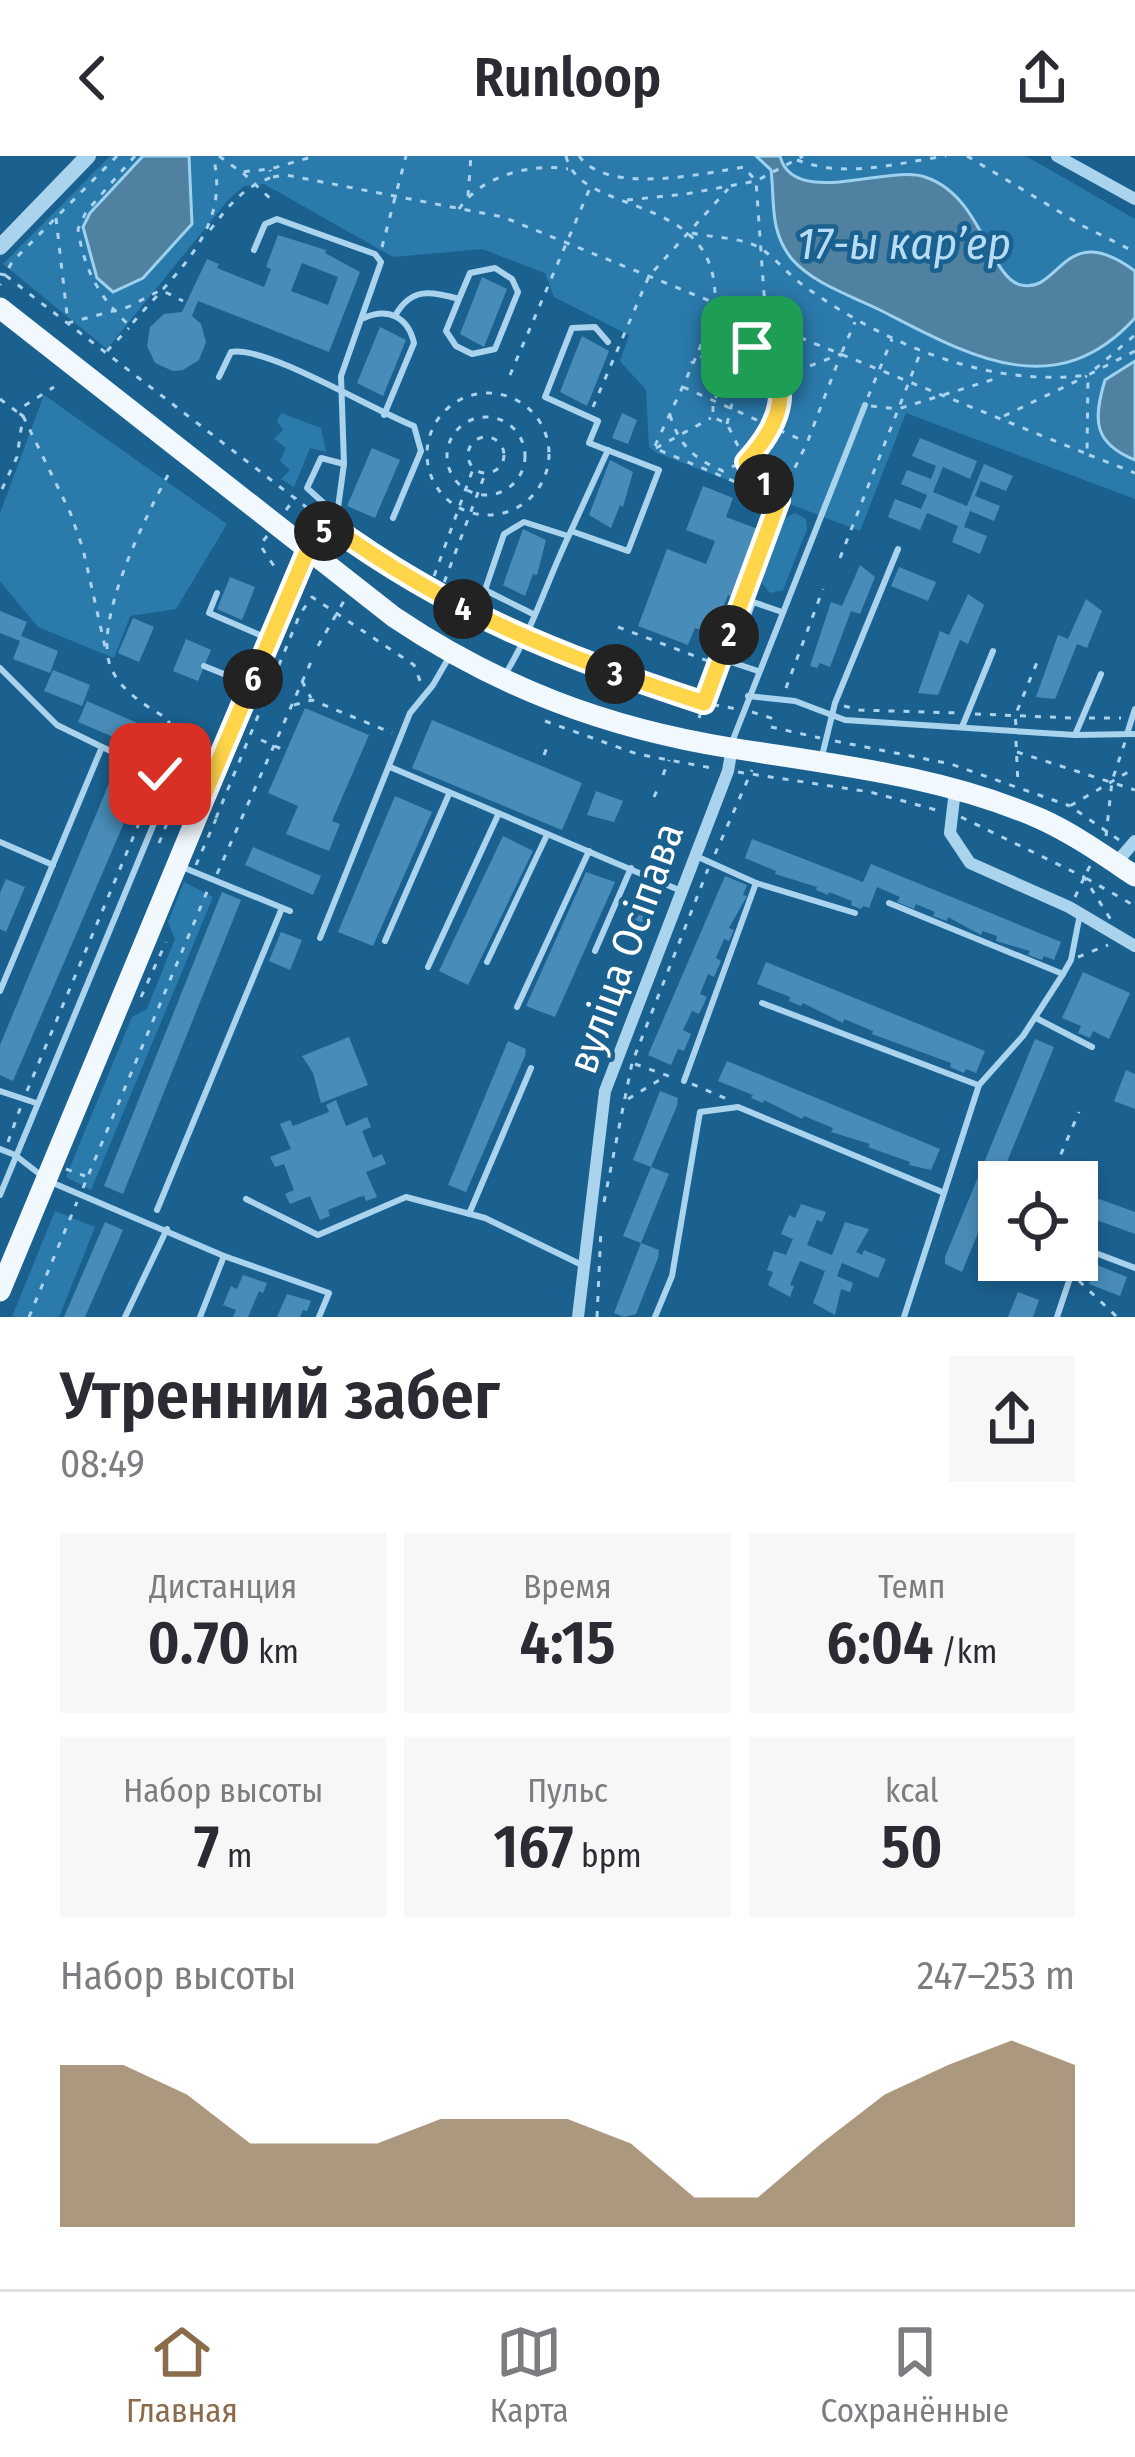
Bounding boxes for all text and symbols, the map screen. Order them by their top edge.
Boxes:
icon: back [60,45,126,111]
icon: share [1009,45,1075,111]
text: Runloop [474,46,661,110]
water label: 17-ы кар’ер [797,217,1011,271]
pin [701,296,803,398]
icon: arrive [719,314,785,380]
pin: 1 [734,454,794,514]
text: 1 [757,464,771,504]
pin: 5 [294,501,354,561]
text: 5 [316,511,332,551]
pin: 4 [433,579,493,639]
text: 4 [455,589,471,629]
pin: 2 [699,605,759,665]
text: 2 [721,615,737,655]
pin: 3 [585,644,645,704]
pin: 6 [223,649,283,709]
text: 3 [607,654,623,694]
text: 6 [244,659,262,699]
pin [109,723,211,825]
icon: check [127,741,193,807]
street label: вуліца Осіпава [558,816,694,1080]
map controls [978,1161,1098,1281]
button: locate [978,1161,1098,1281]
text: Утренний забег [60,1356,500,1435]
button: share [949,1356,1075,1482]
text: 08:49 [60,1441,145,1487]
text: Дистанция [149,1567,297,1607]
text: Время [523,1567,612,1607]
text: Темп [878,1567,945,1607]
text: 0.70 [147,1607,250,1679]
text: 4:15 [520,1607,615,1679]
text: 6:04 [826,1607,934,1679]
text: km [250,1632,299,1672]
text: /km [934,1632,997,1672]
text: Набор высоты [123,1771,323,1811]
text: Пульс [527,1771,608,1811]
text: kcal [885,1771,939,1811]
text: 7 [194,1811,219,1883]
text: 167 [493,1811,573,1883]
text: 50 [881,1811,942,1883]
text: m [219,1836,252,1876]
text: bpm [573,1836,642,1876]
text: Набор высоты [60,1953,296,1999]
text: 247–253 m [917,1953,1075,1999]
tab: Главная [126,2319,238,2431]
tab: Карта [490,2319,569,2431]
tab: Сохранённые [821,2319,1009,2431]

